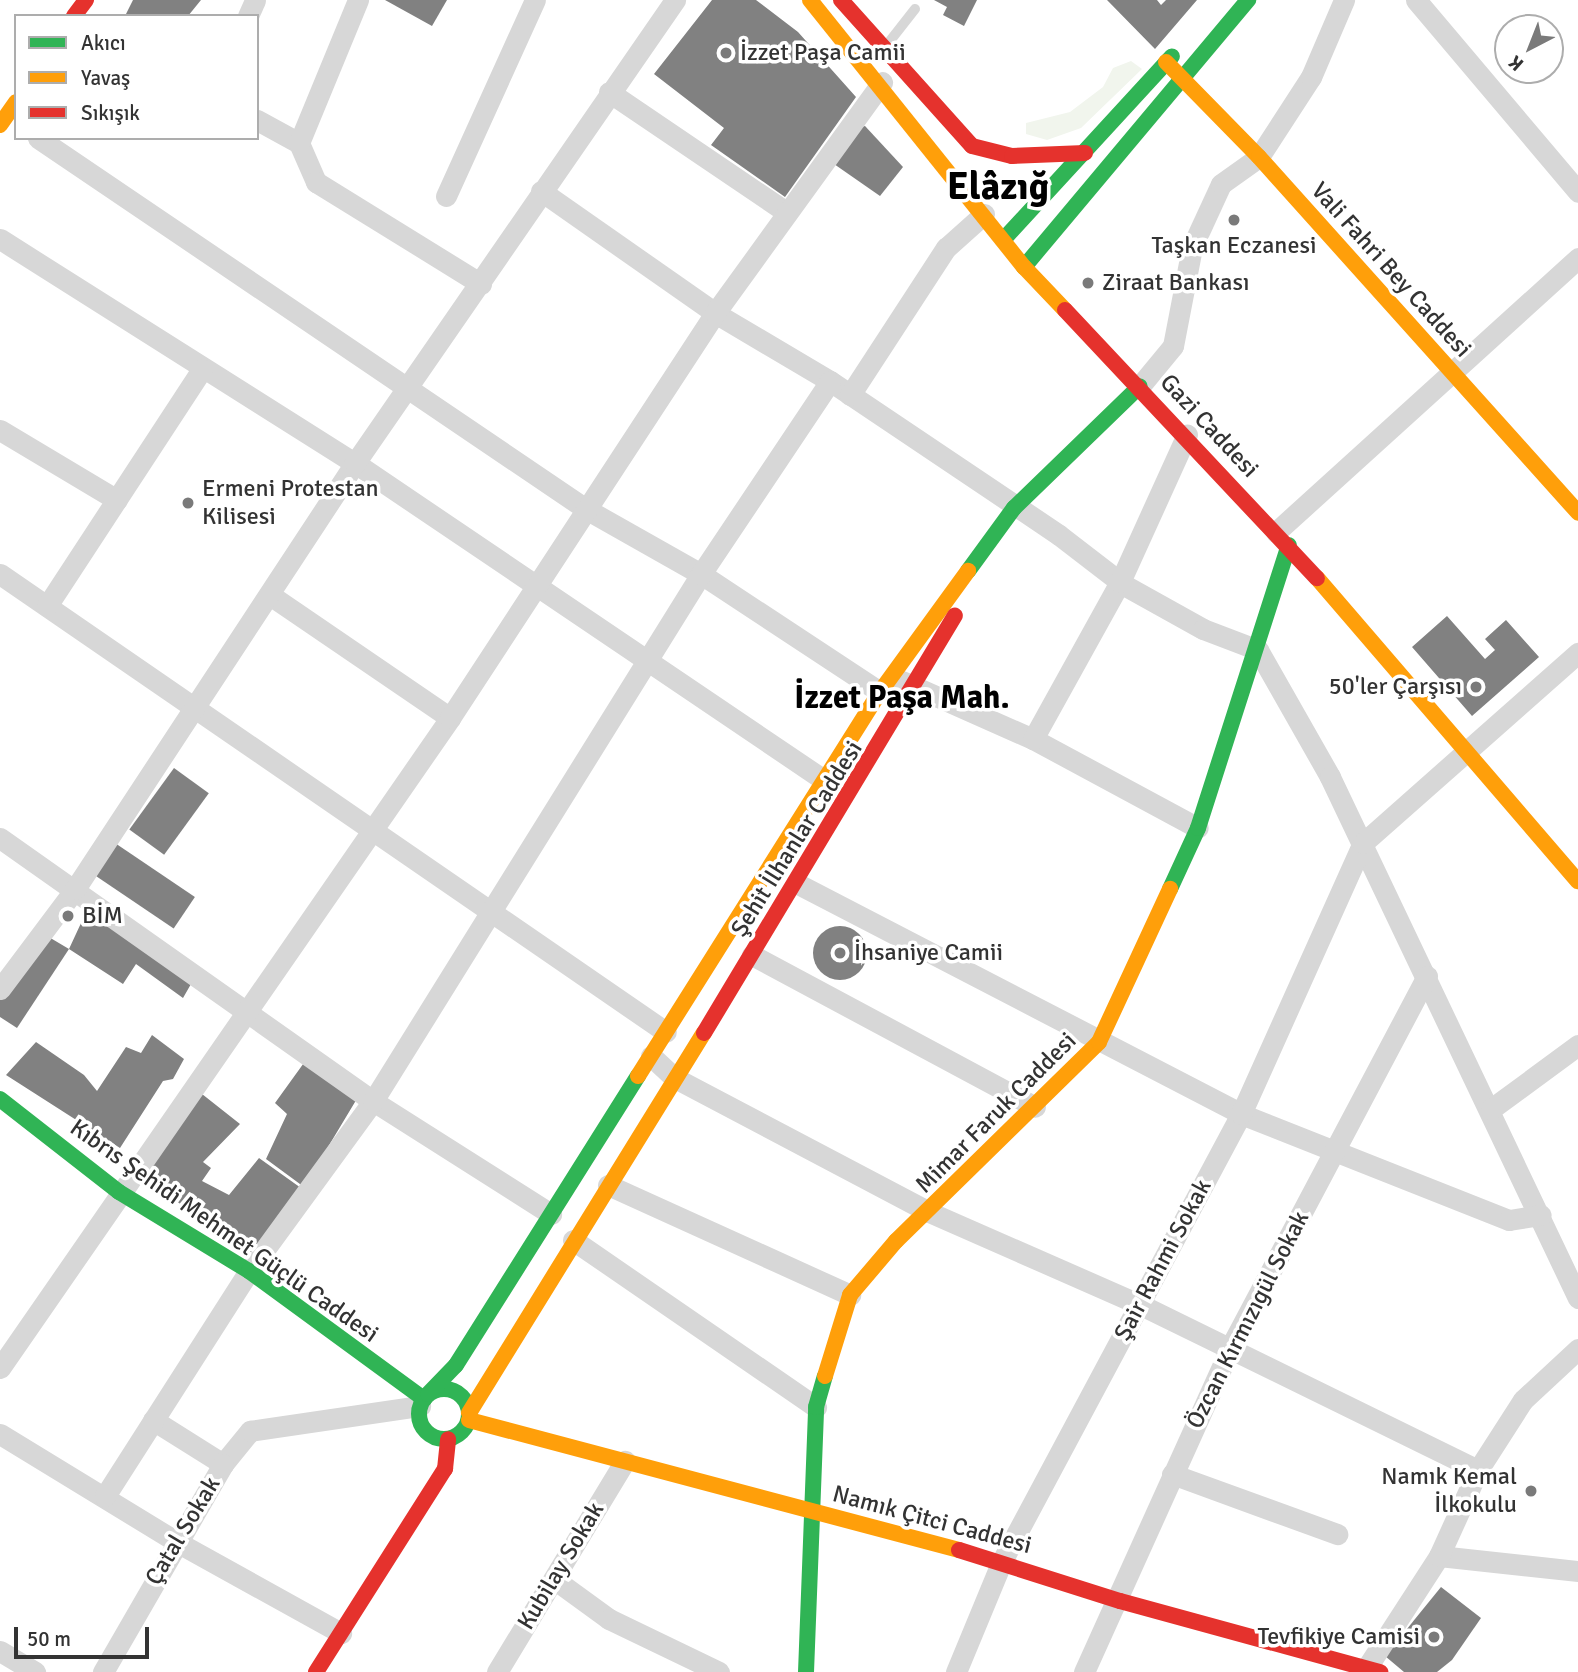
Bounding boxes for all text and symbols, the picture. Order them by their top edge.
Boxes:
legend [14,14,259,140]
north arrow [1494,14,1564,84]
text: Akıcı [81,30,126,56]
place label: İzzet Paşa Camii [740,39,906,67]
marker: İzzet Paşa Camii [718,45,734,61]
text: K [1504,50,1529,76]
text: Yavaş [81,65,130,91]
text: Sıkışık [81,100,140,126]
district label: Elâzığ [947,164,1049,210]
street label: Vali Fahri Bey Caddesi [1305,177,1477,363]
marker: Taşkan Eczanesi [1226,212,1242,228]
place label: Taşkan Eczanesi [1152,232,1316,260]
place label: Ziraat Bankası [1102,269,1249,297]
marker: Ziraat Bankası [1080,275,1096,291]
street label: Gazi Caddesi [1154,368,1264,484]
place label: Ermeni Protestan Kilisesi [202,475,379,531]
marker: Ermeni Protestan Kilisesi [180,495,196,511]
place label: 50'ler Çarşısı [1329,673,1462,701]
district label: İzzet Paşa Mah. [794,679,1010,717]
marker: 50'ler Çarşısı [1468,679,1484,695]
street label: Şehit İlhanlar Caddesi [725,736,869,942]
place label: BİM [82,902,123,930]
marker: BİM [60,908,76,924]
place label: İhsaniye Camii [854,939,1003,967]
marker: İhsaniye Camii [832,945,848,961]
street label: Mimar Faruk Caddesi [910,1027,1082,1199]
street label: Kıbrıs Şehidi Mehmet Güçlü Caddesi [64,1113,384,1349]
street label: Şair Rahmi Sokak [1108,1174,1218,1346]
street label: Özcan Kırmızıgül Sokak [1181,1206,1315,1434]
place label: Namık Kemal İlkokulu [1381,1463,1517,1519]
street label: Çatal Sokak [139,1472,227,1590]
street label: Namık Çitci Caddesi [829,1480,1035,1560]
marker: Namık Kemal İlkokulu [1523,1483,1539,1499]
street label: Kubilay Sokak [512,1497,610,1635]
scale bar [18,1612,152,1656]
place label: Tevfikiye Camisi [1258,1623,1420,1651]
text: 50 m [27,1626,71,1652]
marker: Tevfikiye Camisi [1426,1629,1442,1645]

